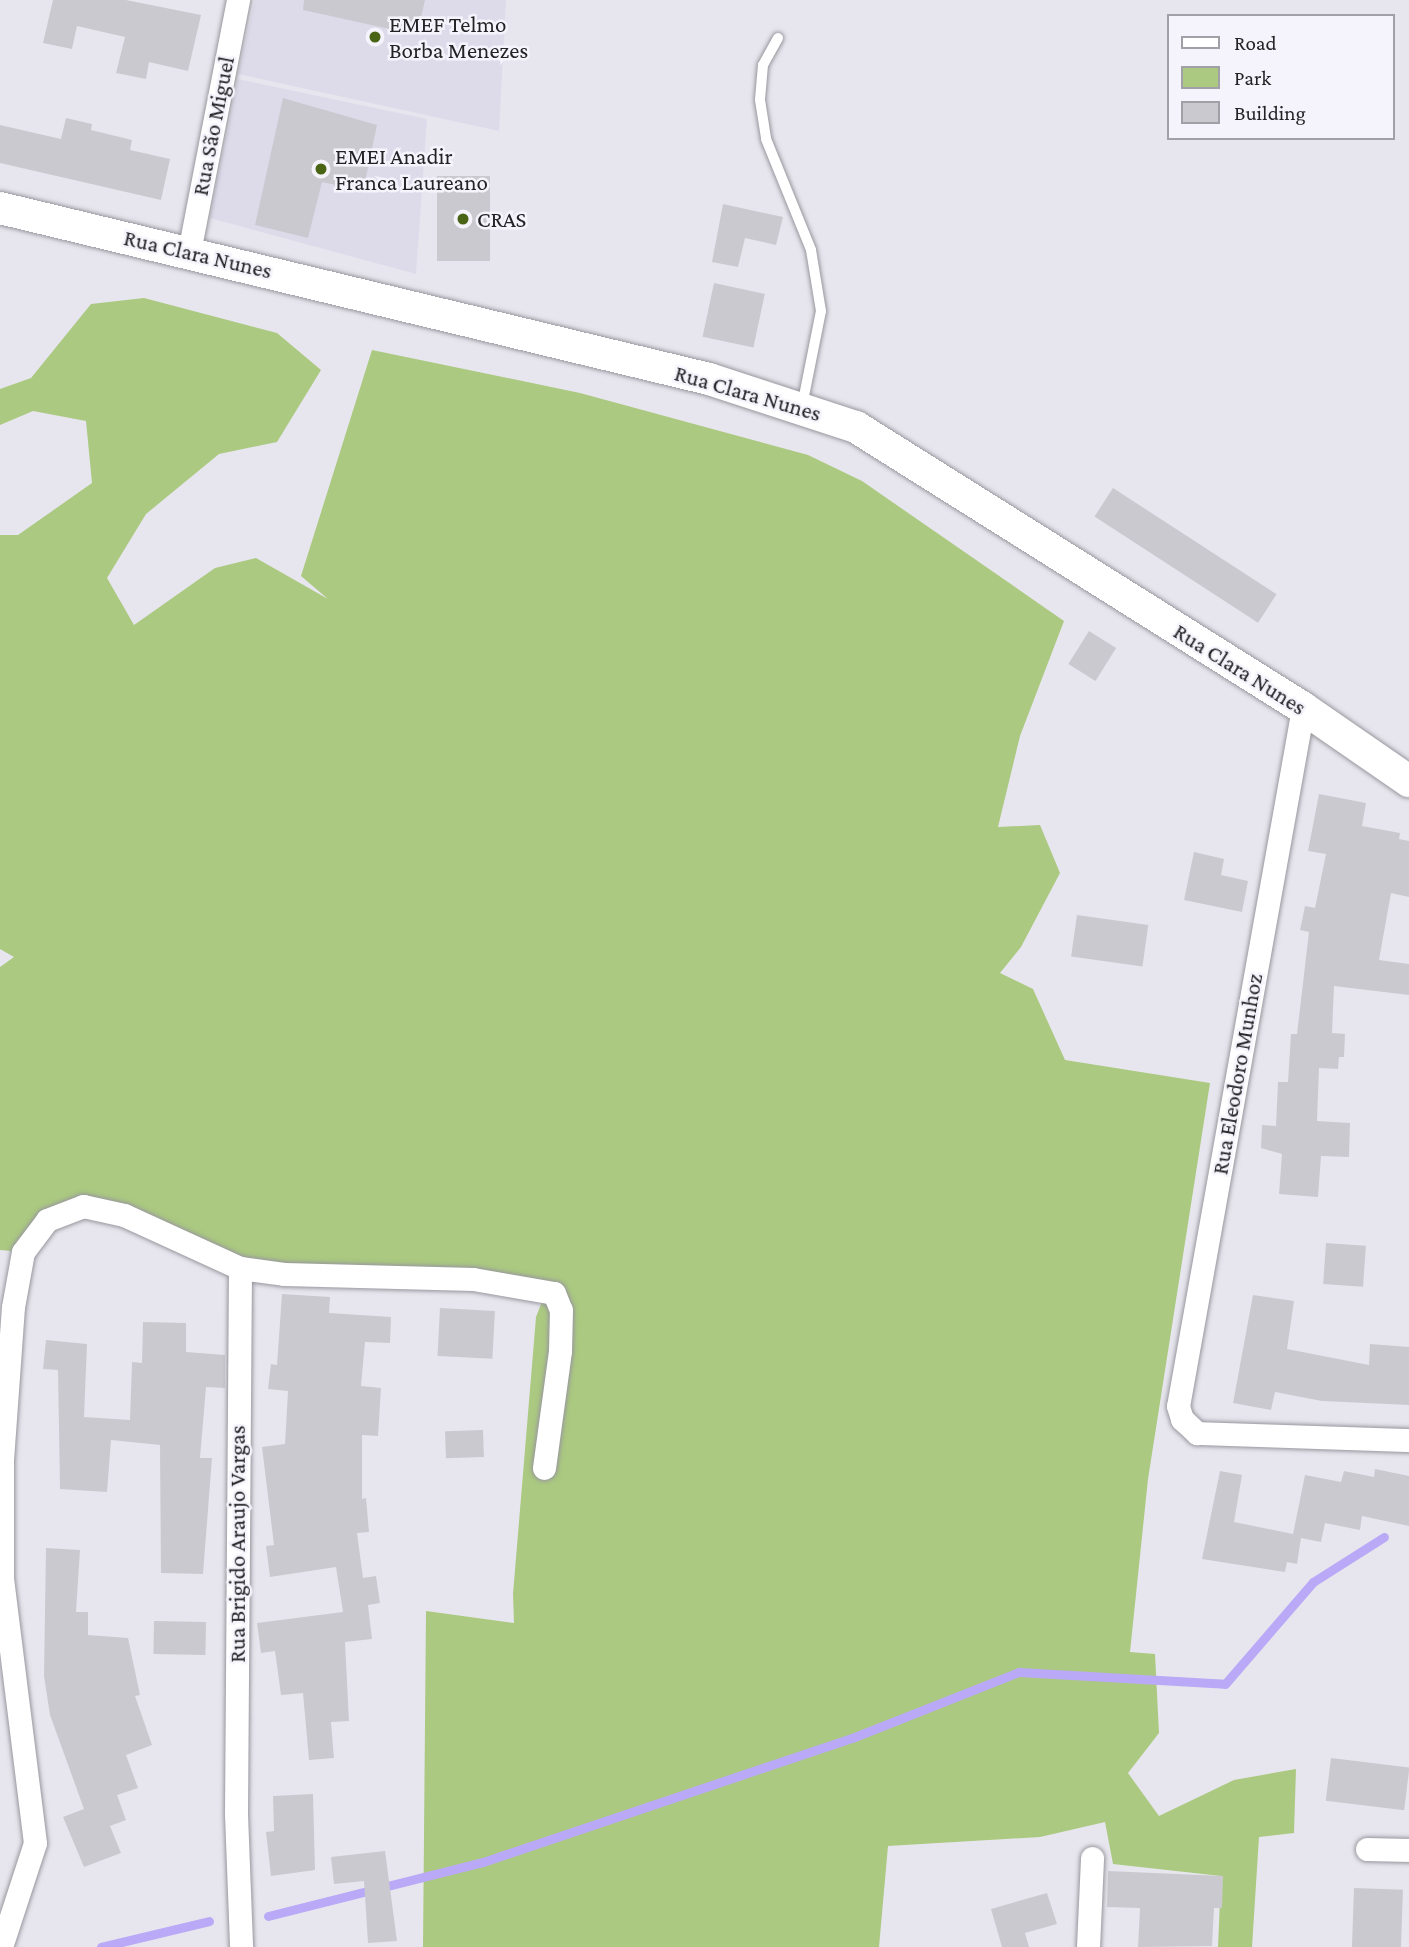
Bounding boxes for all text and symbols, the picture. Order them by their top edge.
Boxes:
place label: EMEF Telmo Borba Menezes [389,10,528,64]
legend [1168,14,1395,140]
marker: EMEF Telmo Borba Menezes [367,29,383,45]
text: Road [1234,31,1277,55]
street label: Rua São Miguel [186,54,240,198]
text: Park [1234,66,1271,90]
text: Building [1234,101,1306,125]
place label: EMEI Anadir Franca Laureano [335,142,488,196]
marker: EMEI Anadir Franca Laureano [313,161,329,177]
place label: CRAS [477,205,526,233]
marker: CRAS [455,211,471,227]
street label: Rua Clara Nunes [121,224,275,284]
street label: Rua Clara Nunes [671,359,825,427]
street label: Rua Clara Nunes [1169,617,1311,721]
street label: Rua Eleodoro Munhoz [1206,971,1268,1177]
street label: Rua Brigido Araujo Vargas [223,1425,251,1663]

